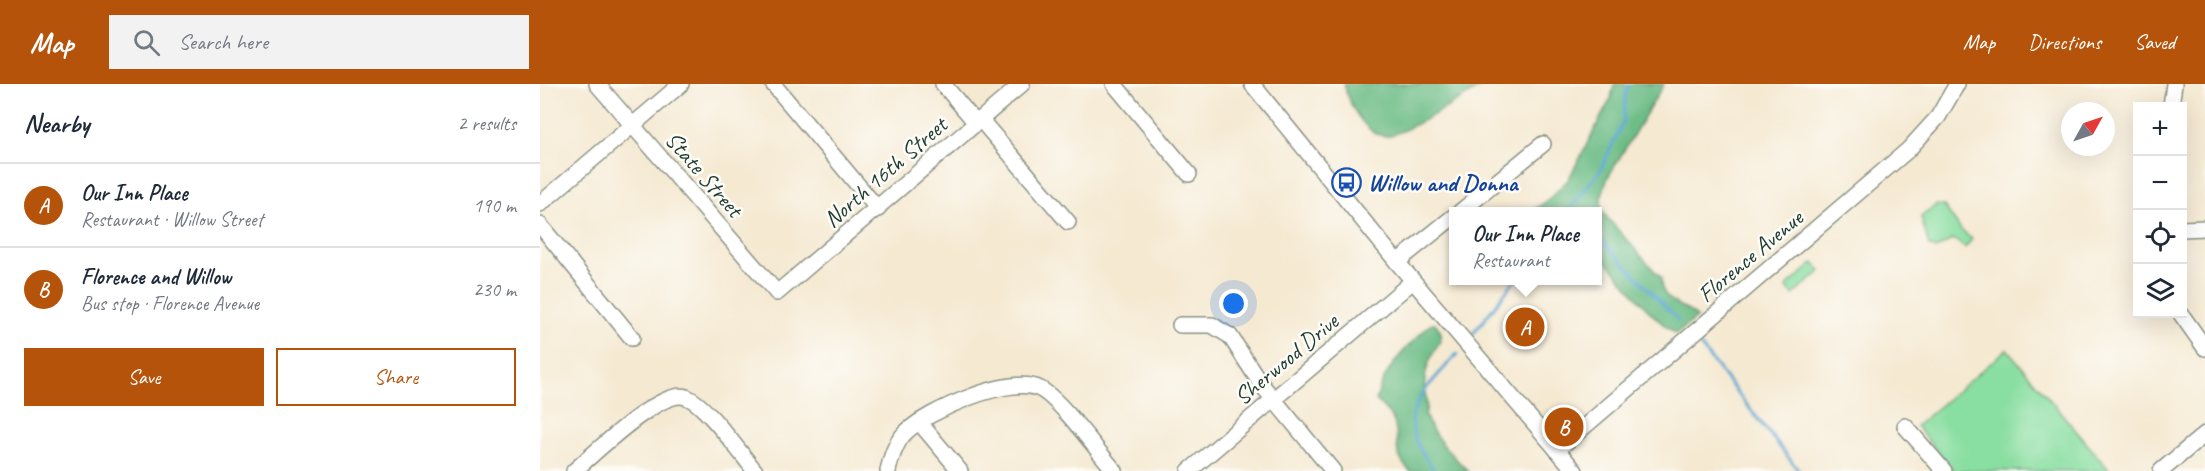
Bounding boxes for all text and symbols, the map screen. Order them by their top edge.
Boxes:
search box [109,15,529,69]
text: Map [30,25,73,60]
icon: search [130,26,163,59]
text: Search here [178,28,268,56]
text: Map [1963,29,1995,55]
text: Directions [2028,29,2101,55]
text: Saved [2134,29,2175,55]
north arrow [2061,102,2115,156]
map controls [2133,102,2187,318]
button: + [2133,102,2187,156]
text: Nearby [24,107,89,140]
street label: North 16th Street [817,109,955,234]
text: 2 results [457,111,516,136]
street label: State Street [659,125,751,225]
button: − [2133,156,2187,210]
bus stop icon: Willow and Donna [1331,167,1363,199]
place label: Willow and Donna [1368,168,1520,198]
text: Our Inn Place [81,179,188,207]
text: A [38,193,49,218]
text: 190 m [473,193,516,218]
street label: Florence Avenue [1691,202,1811,309]
text: Restaurant · Willow Street [81,207,263,232]
popup [1449,207,1602,285]
button: locate [2133,210,2187,264]
text: Our Inn Place [1472,220,1579,248]
text: Restaurant [1472,248,1550,273]
text: Florence and Willow [81,263,231,291]
button: layers [2133,264,2187,318]
text: B [38,277,49,302]
text: 230 m [473,277,516,302]
your location [1219,289,1248,318]
text: Bus stop · Florence Avenue [81,291,259,316]
pin: A [1506,304,1544,350]
street label: Sherwood Drive [1228,305,1346,411]
button: Save [24,348,264,406]
button: Share [276,348,516,406]
pin: B [1544,404,1584,450]

